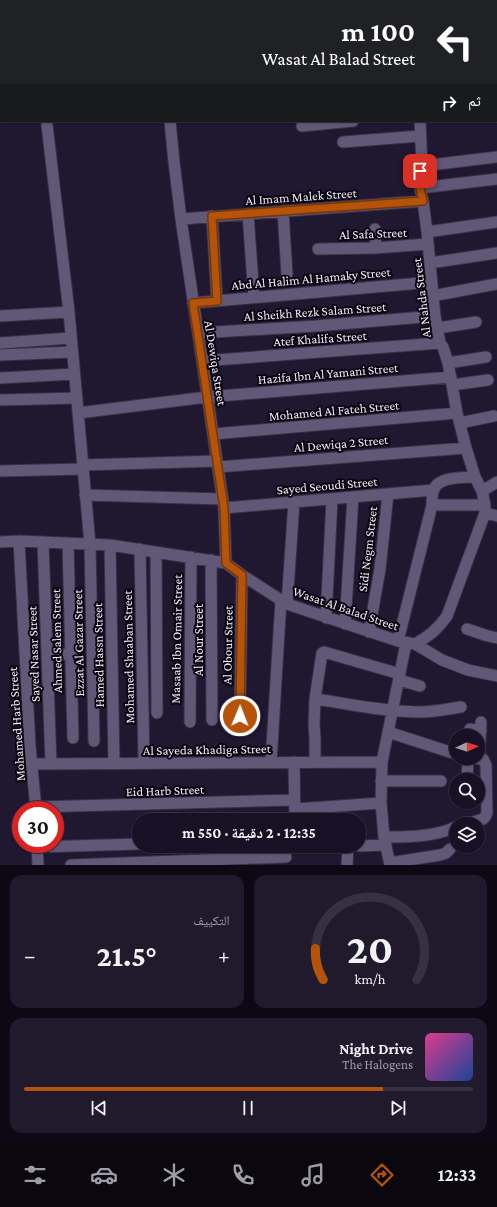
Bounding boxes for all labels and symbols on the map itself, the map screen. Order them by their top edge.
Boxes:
pin [403,154,437,188]
street label: Al Imam Malek Street [245,185,358,208]
street label: Al Safa Street [339,225,408,242]
street label: Al Nahda Street [409,256,434,339]
street label: Abd Al Halim Al Hamaky Street [231,264,392,293]
street label: Al Sheikh Rezk Salam Street [243,299,387,324]
street label: Al Dewiqa Street [201,319,230,407]
street label: Atef Khalifa Street [273,328,368,349]
street label: Hazifa Ibn Al Yamani Street [257,360,400,387]
street label: Mohamed Al Fateh Street [268,397,401,424]
street label: Al Dewiqa 2 Street [293,432,390,455]
street label: Sayed Seoudi Street [276,474,379,497]
street label: Sidi Negm Street [355,505,380,593]
street label: Masaab Ibn Omair Street [168,574,185,704]
street label: Wasat Al Balad Street [291,583,401,634]
street label: Ahmed Salem Street [48,588,65,693]
street label: Ezzat Al Gazar Street [70,589,87,697]
street label: Mohamed Shaaban Street [120,590,137,724]
street label: Hamed Hassn Street [90,602,107,707]
street label: Al Nour Street [191,603,206,676]
street label: Al Obour Street [219,604,236,685]
street label: Sayed Nasar Street [24,605,43,702]
street label: Mohamed Harb Street [5,666,28,782]
position arrow [219,695,261,737]
north arrow [449,729,485,765]
street label: Al Sayeda Khadiga Street [143,741,272,758]
street label: Eid Harb Street [126,782,205,799]
speed limit sign: 30 [12,801,64,853]

